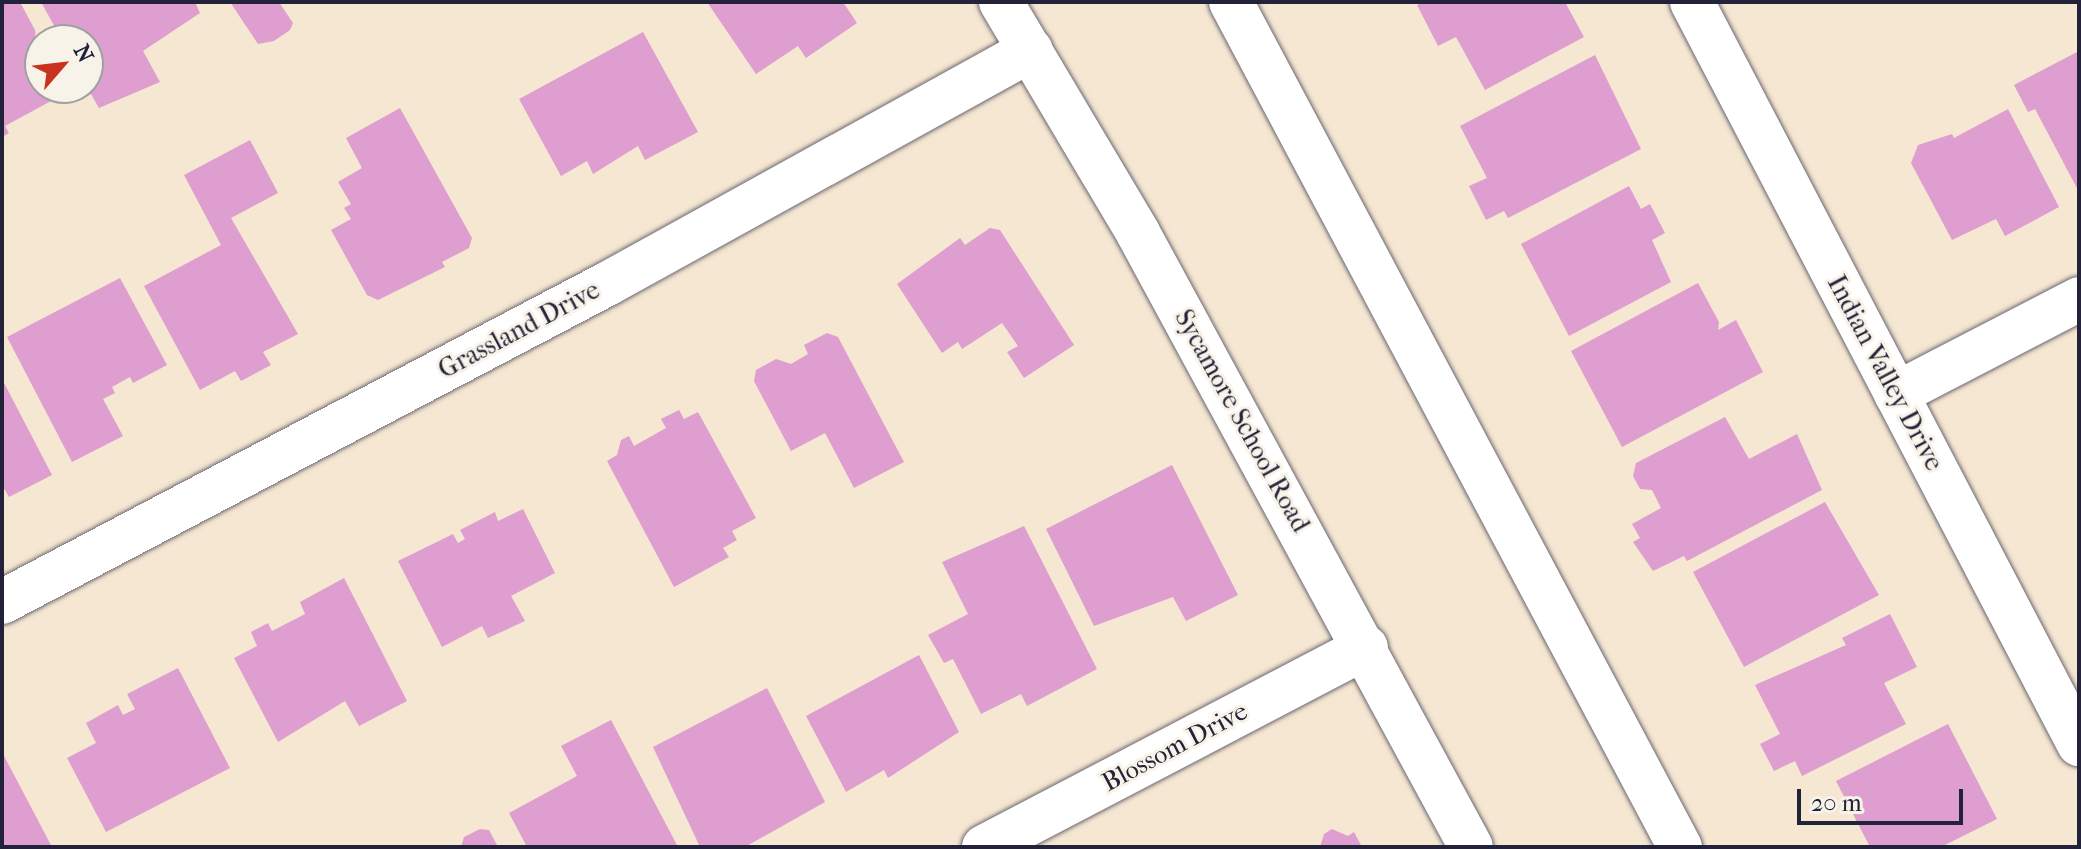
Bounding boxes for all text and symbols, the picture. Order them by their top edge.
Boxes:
north arrow [24,24,104,104]
text: N [68,40,99,67]
street label: Indian Valley Drive [1820,270,1950,476]
street label: Grassland Drive [433,274,605,386]
street label: Sycamore School Road [1168,304,1316,538]
street label: Blossom Drive [1097,696,1253,798]
scale bar [1801,773,1967,823]
text: 20 m [1811,789,1862,817]

